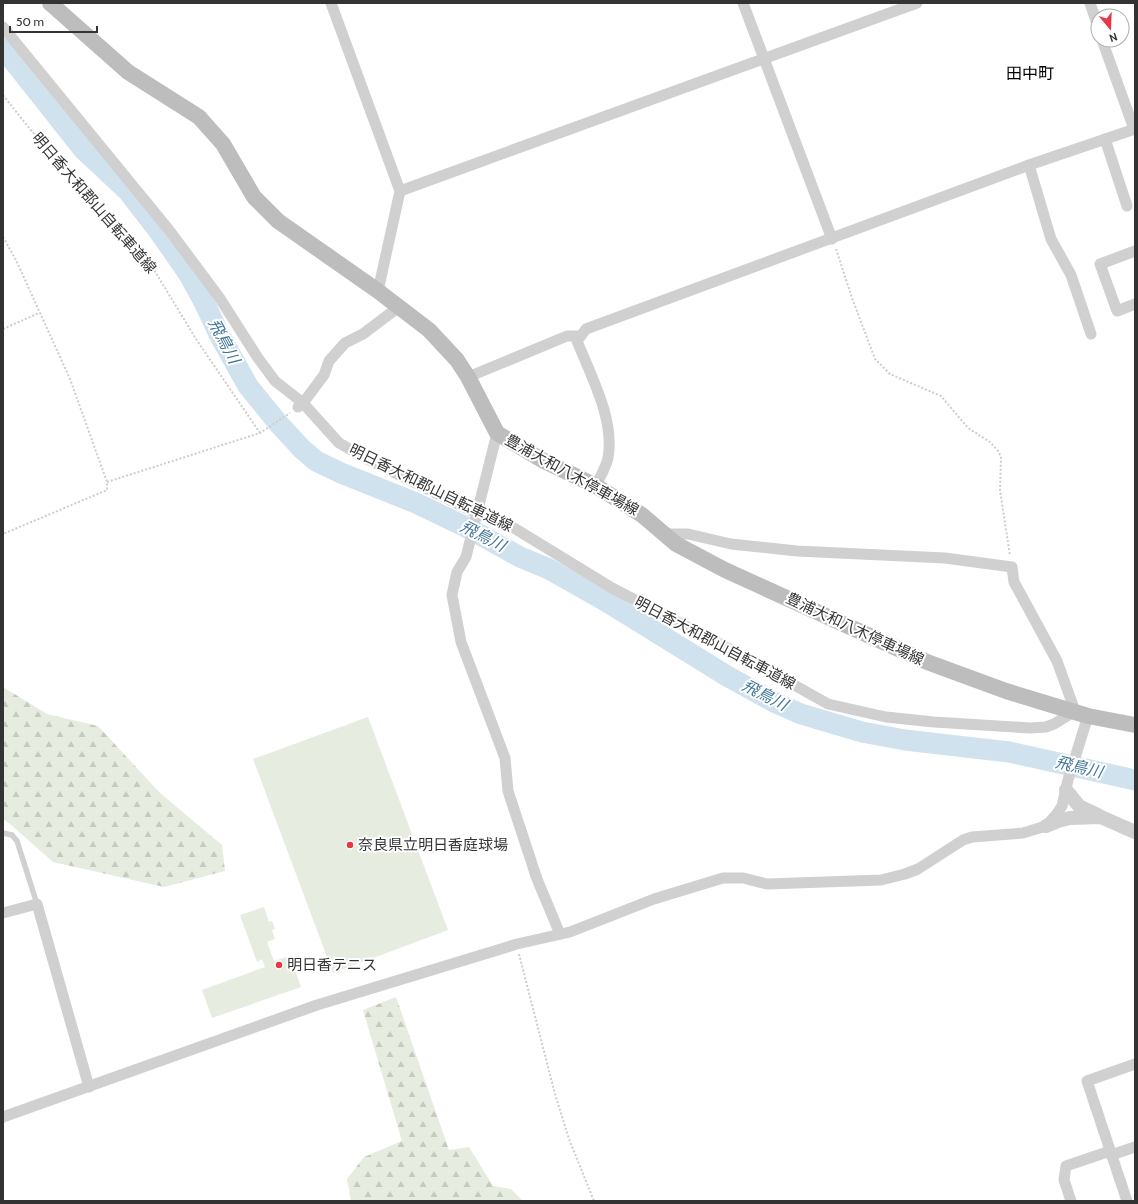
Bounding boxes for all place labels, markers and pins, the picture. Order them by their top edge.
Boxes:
place label: 奈良県立明日香庭球場 [358,836,508,854]
marker: 奈良県立明日香庭球場 [345,840,355,850]
place label: 明日香テニス [287,956,377,974]
marker: 明日香テニス [274,960,284,970]

